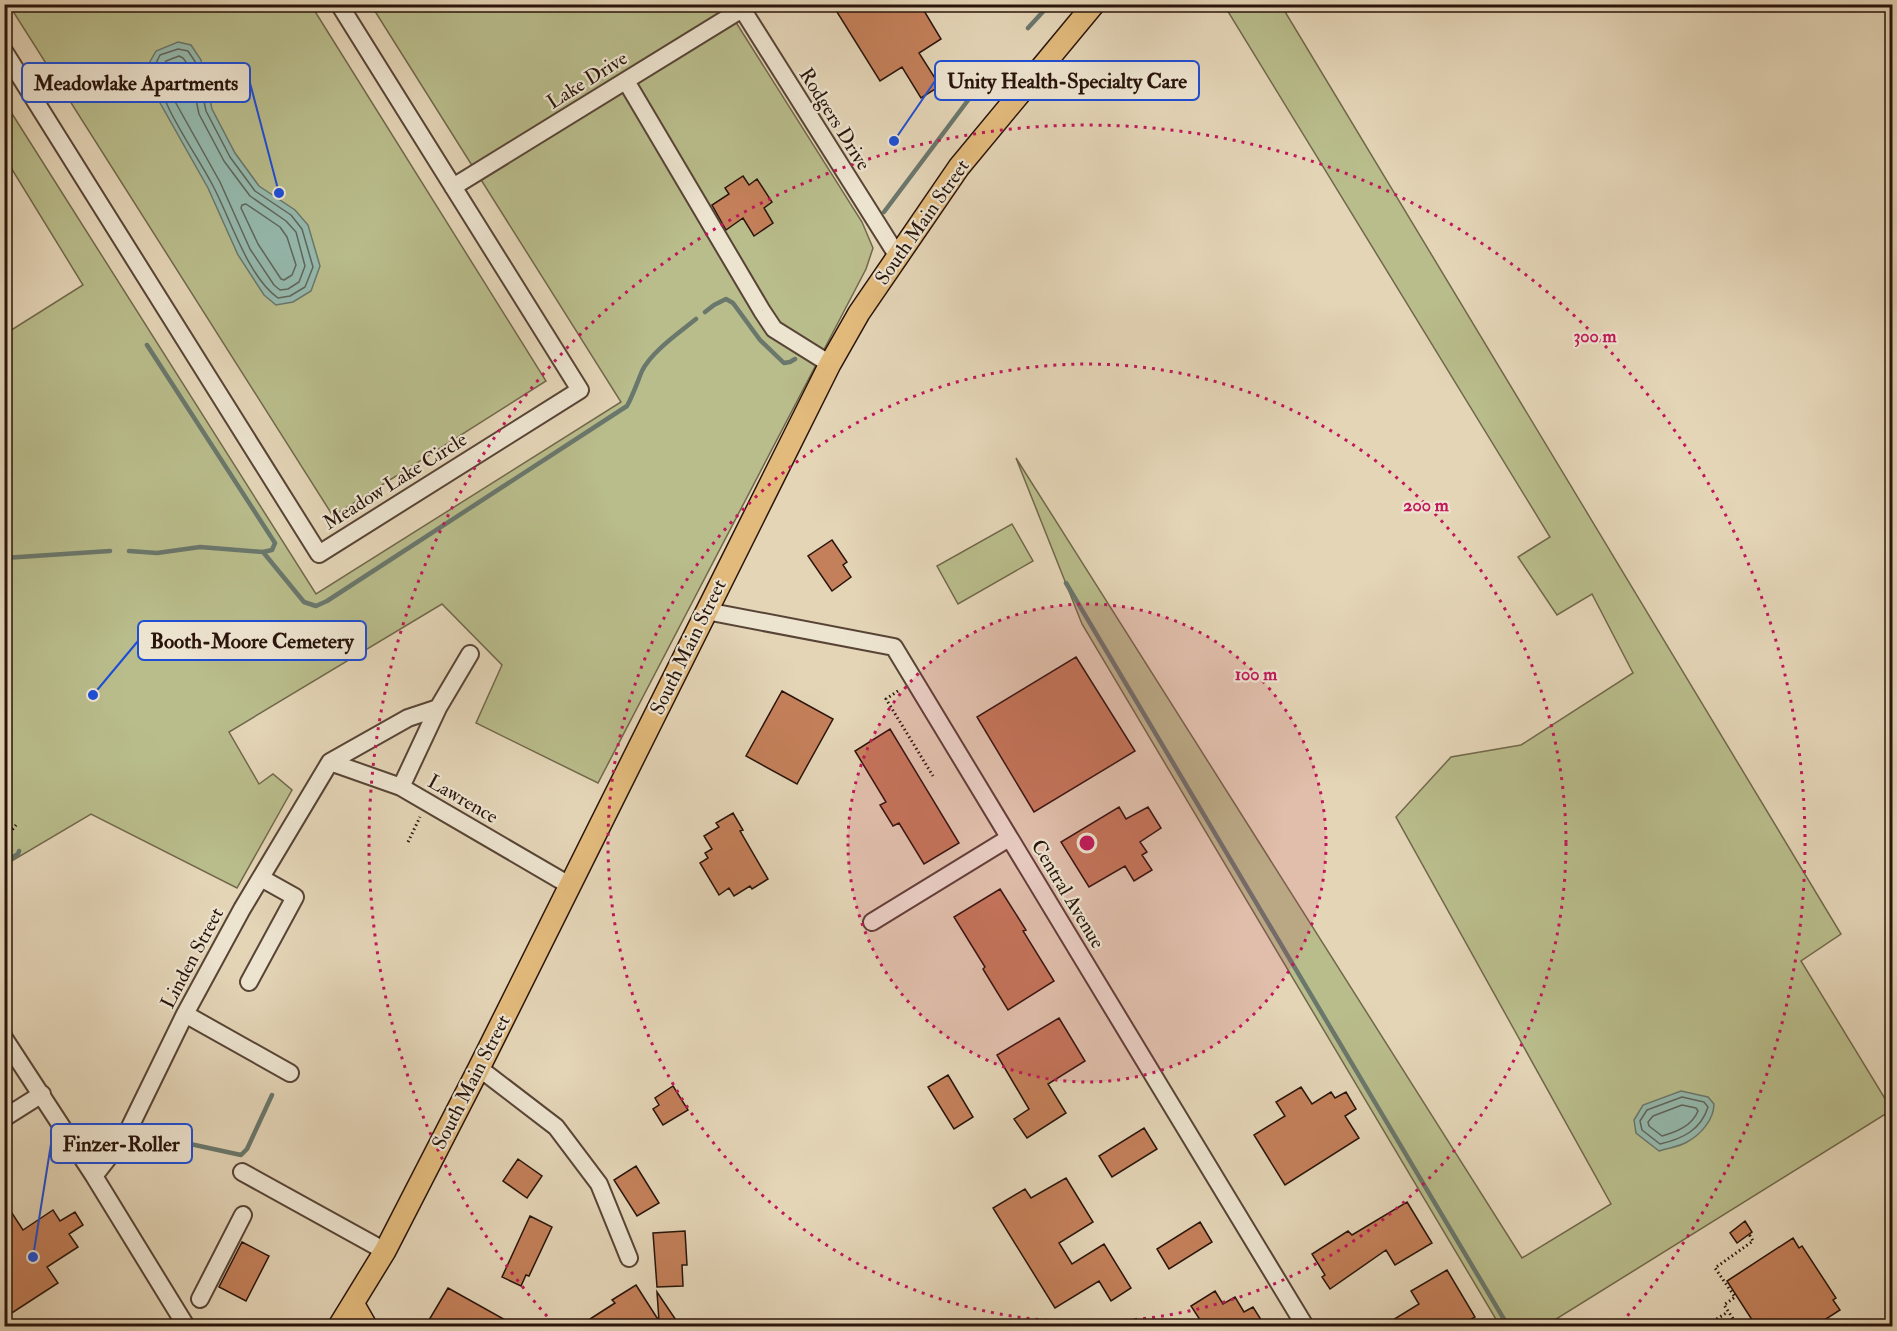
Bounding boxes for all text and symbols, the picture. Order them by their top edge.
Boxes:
street label: Lake Drive [542,45,632,115]
callout: Unity Health-Specialty Care [935,61,1199,100]
callout: Meadowlake Apartments [22,63,250,102]
street label: Rodgers Drive [794,63,876,175]
text: Unity Health-Specialty Care [947,68,1187,95]
text: Meadowlake Apartments [33,70,238,97]
street label: South Main Street [869,154,975,290]
text: 300 m [1573,325,1618,348]
street label: Meadow Lake Circle [319,427,471,535]
text: 200 m [1403,494,1450,517]
street label: South Main Street [644,575,732,719]
callout: Booth-Moore Cemetery [138,621,366,660]
text: Booth-Moore Cemetery [150,628,355,655]
text: 100 m [1235,663,1278,686]
street label: Lawrence [423,769,503,829]
centre of rings [1077,833,1097,853]
street label: Central Avenue [1026,835,1110,953]
street label: Linden Street [155,903,229,1013]
street label: South Main Street [426,1010,516,1153]
callout: Finzer-Roller [51,1124,192,1163]
text: Finzer-Roller [62,1131,181,1158]

